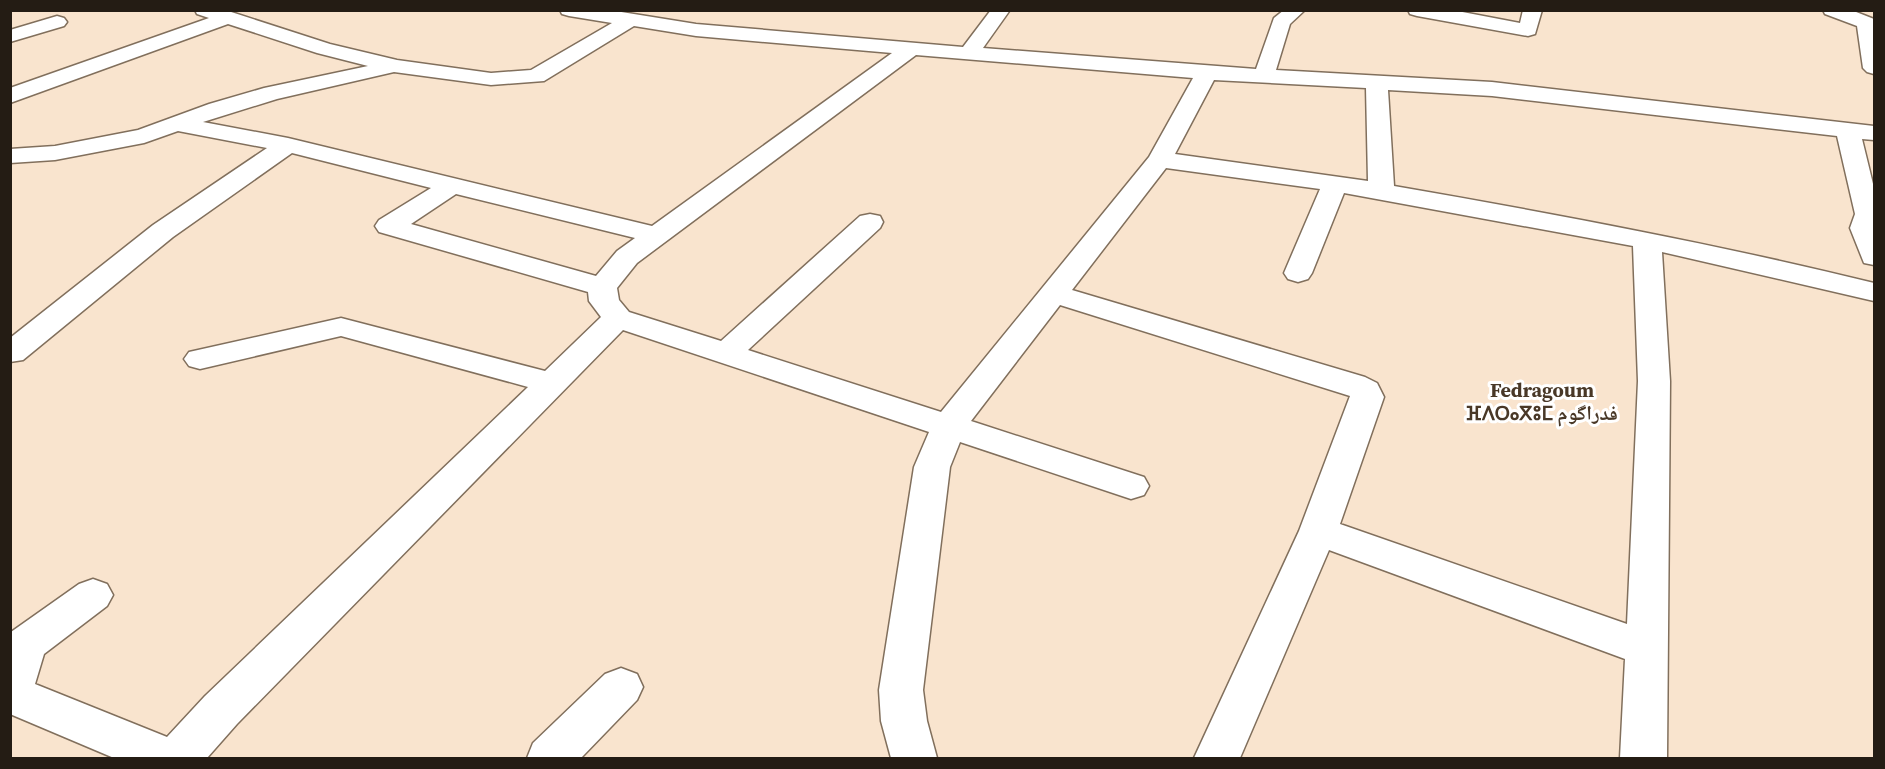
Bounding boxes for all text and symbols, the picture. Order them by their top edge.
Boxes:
district label: Fedragoum ⴼⴷⵔⴰⴳⵓⵎ فدراگوم [1466,376,1618,427]

